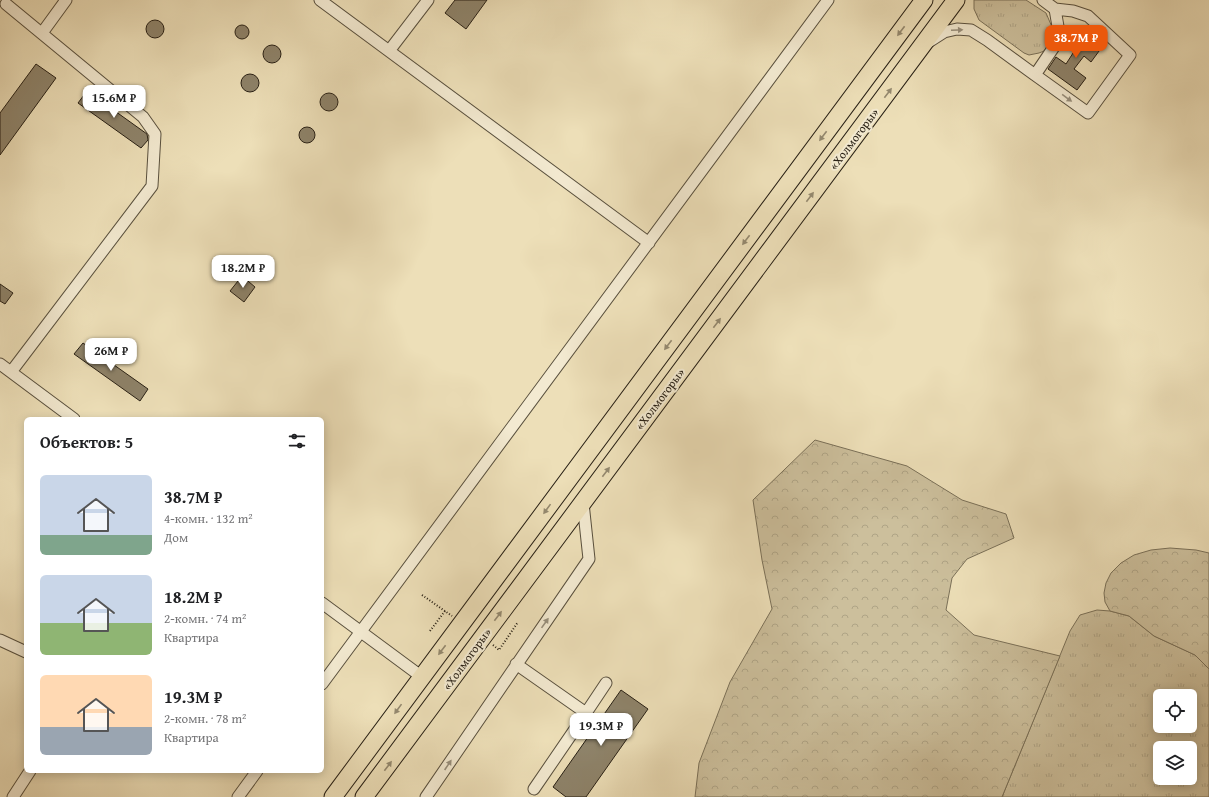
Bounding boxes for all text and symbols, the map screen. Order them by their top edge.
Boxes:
pin: 38.7M ₽ [1039,25,1113,59]
one-way arrow [896,26,905,37]
one-way arrow [951,27,964,33]
text: 38.7M ₽ [1054,28,1098,47]
pin: 15.6M ₽ [77,85,151,119]
text: 15.6M ₽ [92,88,136,107]
one-way arrow [884,88,892,98]
one-way arrow [1061,94,1072,102]
street label: «Холмогоры» [825,104,882,173]
one-way arrow [819,130,827,141]
one-way arrow [806,192,814,203]
one-way arrow [742,235,750,246]
pin: 18.2M ₽ [206,255,280,289]
text: 18.2M ₽ [221,258,265,277]
one-way arrow [713,317,721,328]
pin: 26M ₽ [83,338,139,372]
one-way arrow [664,339,673,350]
text: 26M ₽ [94,341,128,360]
street label: «Холмогоры» [631,364,688,433]
text: Объектов: 5 [40,429,133,454]
icon: filters [286,430,308,452]
one-way arrow [602,466,610,477]
text: 38.7M ₽ [164,484,222,509]
icon: home [72,491,120,539]
one-way arrow [543,504,551,514]
text: 4-комн. · 132 m² [164,509,253,528]
text: Дом [164,528,188,547]
text: 18.2M ₽ [164,584,222,609]
icon: home [72,591,120,639]
text: 2-комн. · 74 m² [164,609,246,628]
one-way arrow [494,611,502,622]
one-way arrow [541,617,549,628]
street label: «Холмогоры» [438,624,495,693]
text: Квартира [164,628,219,647]
one-way arrow [438,645,446,656]
text: 19.3M ₽ [164,684,222,709]
map controls [1153,689,1197,785]
button: locate [1153,689,1197,733]
icon: home [72,691,120,739]
one-way arrow [394,703,403,714]
text: 2-комн. · 78 m² [164,709,246,728]
pin: 19.3M ₽ [564,713,638,747]
text: 19.3M ₽ [579,716,623,735]
text: Квартира [164,728,219,747]
button: layers [1153,741,1197,785]
one-way arrow [383,760,392,771]
one-way arrow [444,760,452,770]

